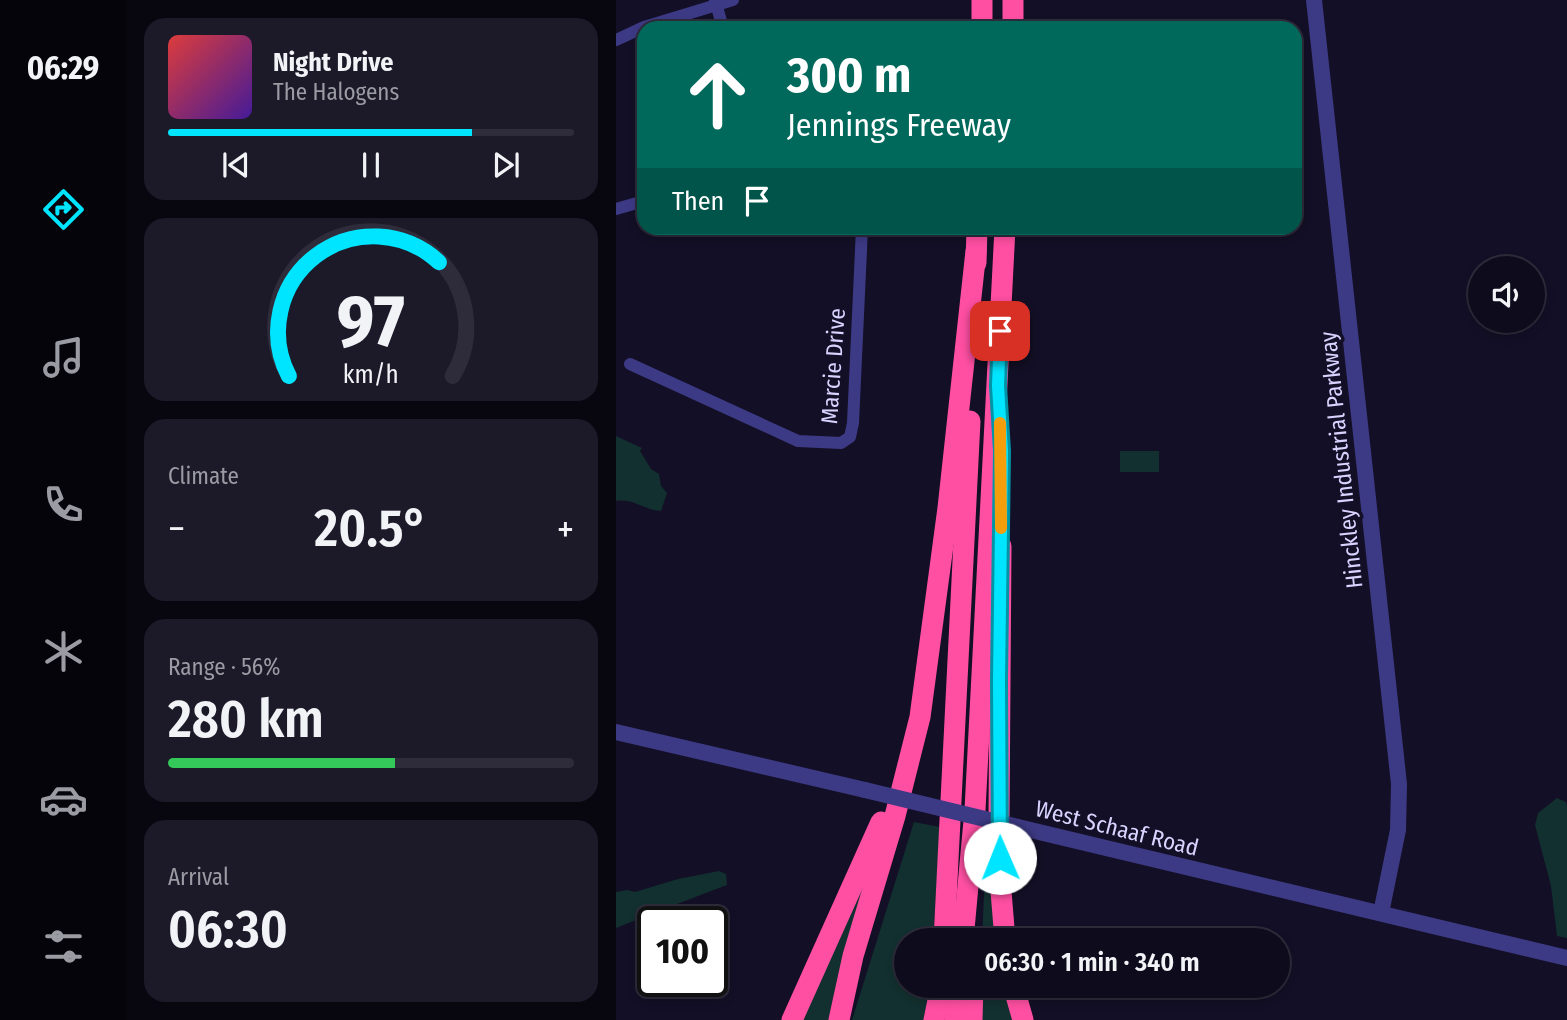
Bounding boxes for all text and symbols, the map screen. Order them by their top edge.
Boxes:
text: 300 m [787,46,911,105]
text: Night Drive [273,47,393,78]
text: 06:29 [27,49,99,87]
icon: ahead [672,49,763,140]
text: The Halogens [273,78,399,106]
text: Jennings Freeway [787,106,1011,144]
icon: previous [217,146,255,184]
icon: pause [352,146,390,184]
icon: next [487,146,525,184]
icon: arrive [738,182,776,220]
icon: directions [39,185,88,234]
text: Then [672,186,724,217]
map controls [1468,256,1545,333]
button: sound [1468,256,1545,333]
text: 97 [337,278,405,365]
pin [970,301,1030,361]
street label: Marcie Drive [815,307,851,425]
icon: arrive [981,312,1019,350]
street label: Hinckley Industrial Parkway [1314,329,1368,590]
icon: music [39,333,88,382]
text: km/h [343,359,399,389]
text: Climate [168,462,239,490]
icon: phone [39,480,88,529]
text: 20.5° [314,497,428,560]
text: − [168,506,185,552]
text: + [557,506,574,552]
icon: climate [39,627,88,676]
text: Range · 56% [168,653,280,681]
text: 280 km [168,688,324,751]
icon: car [39,775,88,824]
street label: West Schaaf Road [1033,794,1201,862]
position arrow [963,821,1037,895]
text: Arrival [168,863,229,891]
text: 06:30 [168,898,288,961]
speed limit sign: 100 [637,906,728,997]
icon: filters [39,922,88,971]
text: 06:30 · 1 min · 340 m [984,947,1200,978]

